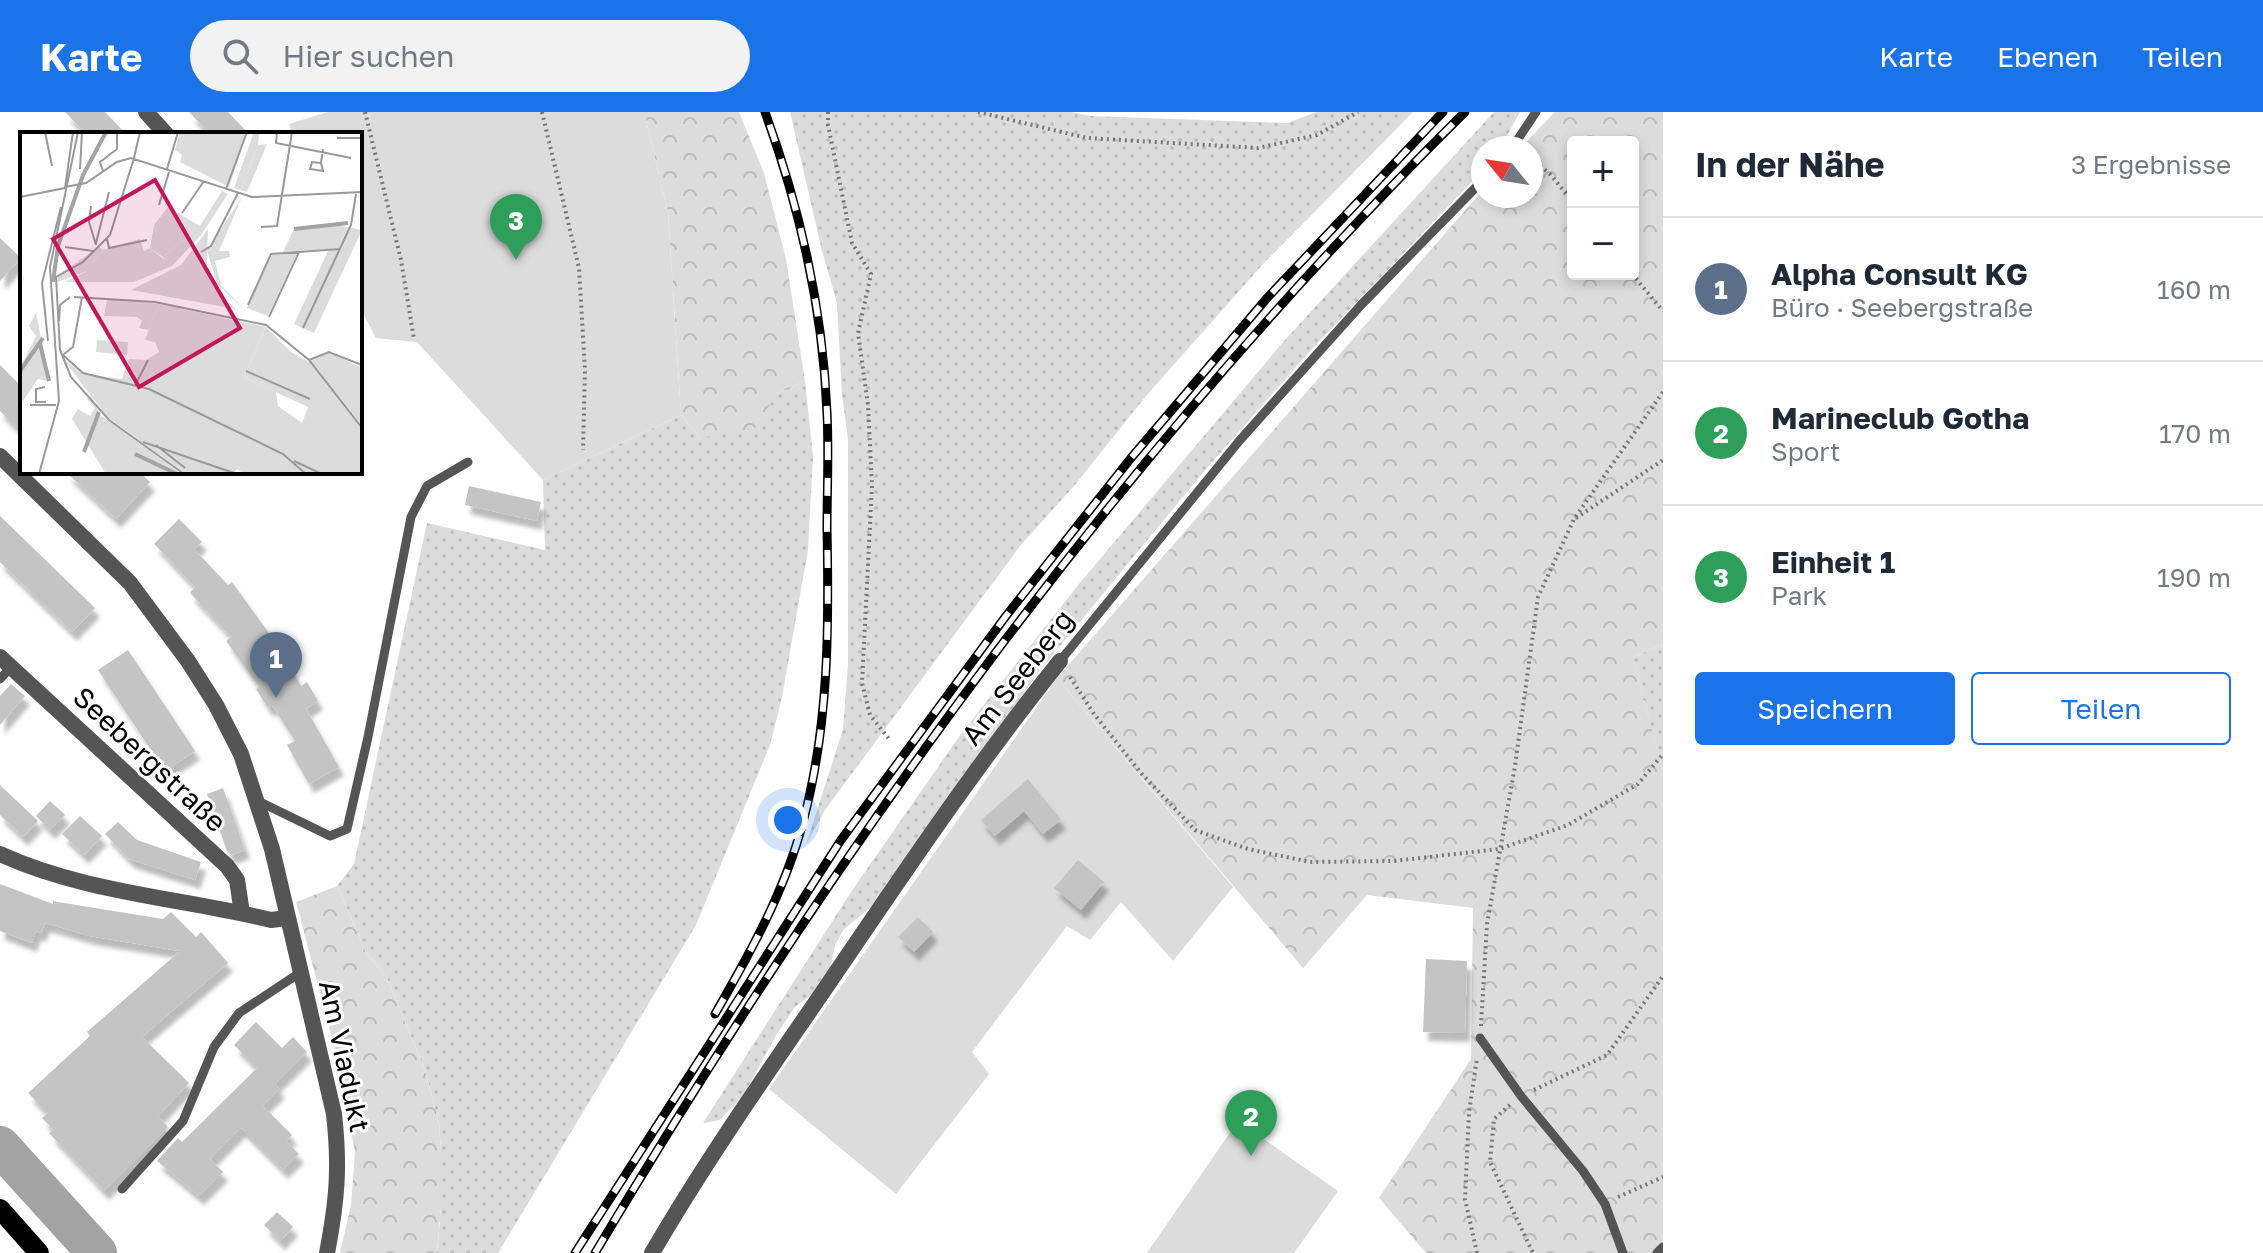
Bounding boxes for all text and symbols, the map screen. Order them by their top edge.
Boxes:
search box [190,20,750,92]
text: Karte [40,34,142,79]
icon: search [218,34,262,78]
text: Hier suchen [282,38,455,74]
text: Karte [1879,40,1953,73]
text: Ebenen [1997,40,2098,73]
text: Teilen [2142,40,2223,73]
inset map [20,132,362,474]
north arrow [1471,136,1543,208]
map controls [1567,136,1639,280]
button: + [1567,136,1639,208]
text: In der Nähe [1695,144,1885,184]
text: 3 Ergebnisse [2071,149,2231,180]
pin: 3 [490,194,542,260]
button: − [1567,208,1639,280]
text: Alpha Consult KG [1771,256,2028,292]
text: 1 [1714,274,1728,305]
text: 160 m [2157,274,2231,305]
text: Büro · Seebergstraße [1771,292,2033,323]
text: Marineclub Gotha [1771,400,2029,436]
text: 2 [1713,418,1729,449]
text: 170 m [2159,418,2231,449]
text: Sport [1771,436,1840,467]
text: Einheit 1 [1771,544,1895,580]
text: 3 [1713,562,1729,593]
text: 190 m [2157,562,2231,593]
text: Park [1771,580,1827,611]
street label: Am Seeberg [954,603,1080,751]
pin: 1 [250,632,302,698]
button: Speichern [1695,672,1955,745]
button: Teilen [1971,672,2231,745]
street label: Seebergstraße [67,680,233,838]
your location [768,800,808,840]
street label: Am Viadukt [313,977,377,1135]
pin: 2 [1225,1090,1277,1156]

